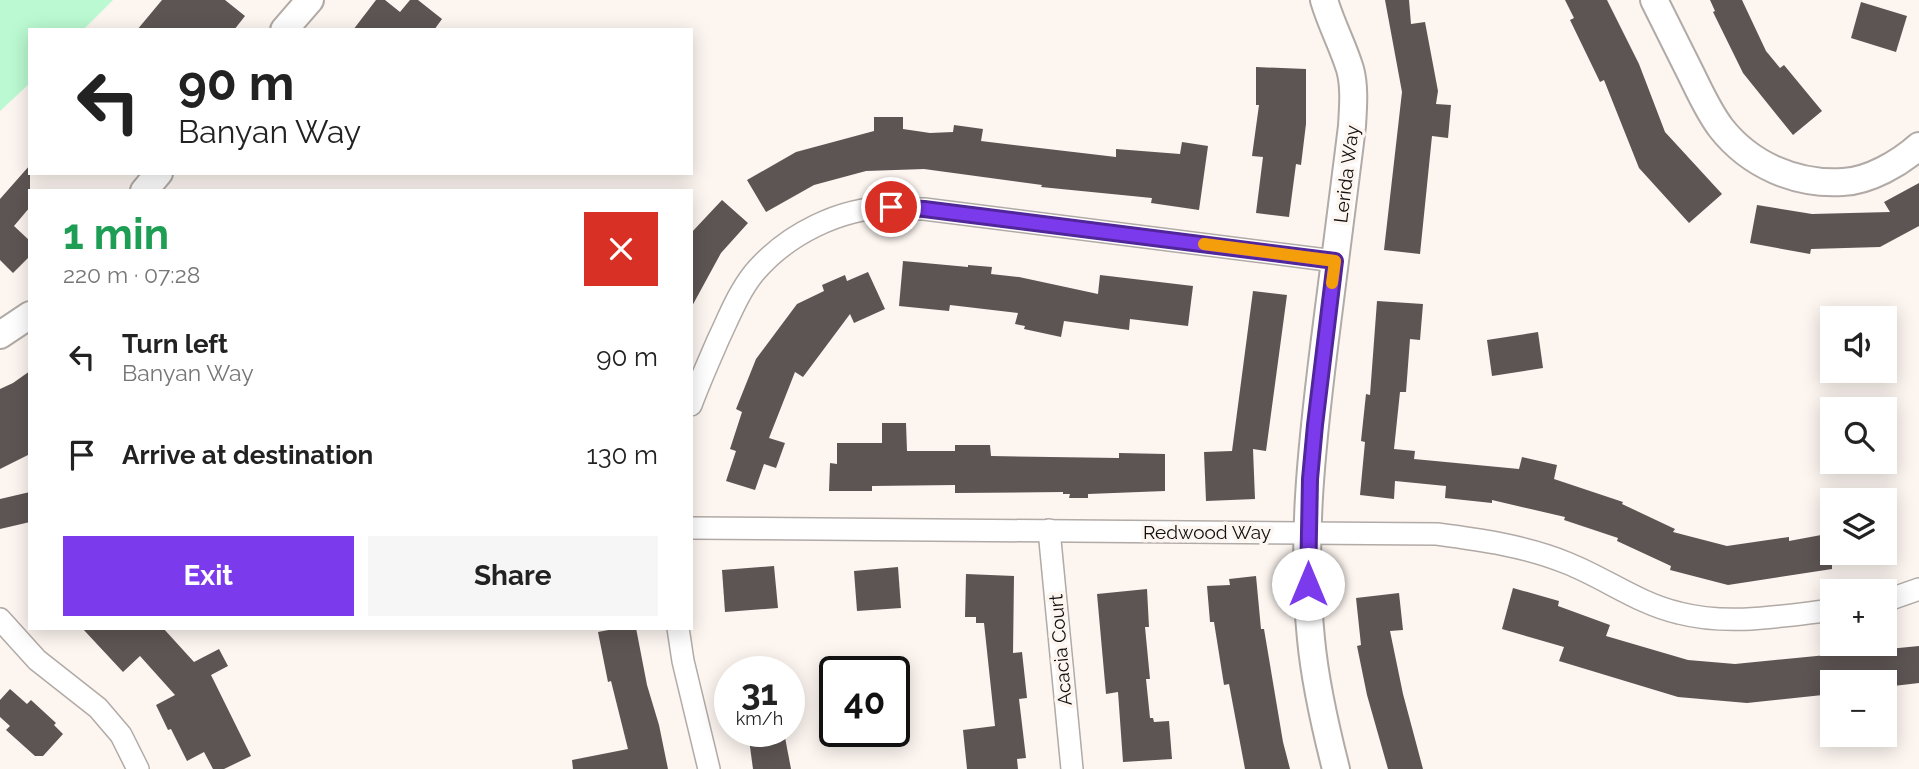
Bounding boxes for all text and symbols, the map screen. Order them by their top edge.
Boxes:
text: 90 m [178,54,294,111]
icon: left [63,56,154,147]
text: Banyan Way [178,113,361,150]
street label: Lerida Way [1329,124,1363,224]
pin [861,177,921,237]
icon: arrive [872,188,910,226]
text: 1 min [63,210,169,259]
button: close [584,212,658,286]
text: 220 m · 07:28 [63,261,200,288]
map controls [1820,306,1897,747]
button: sound [1820,306,1897,383]
text: Turn left [122,329,228,359]
icon: left [63,338,101,376]
text: 90 m [596,342,658,372]
text: Banyan Way [122,359,254,386]
button: search [1820,397,1897,474]
icon: arrive [63,436,101,474]
text: Arrive at destination [122,440,373,470]
text: 130 m [587,440,658,470]
button: layers [1820,488,1897,565]
street label: Redwood Way [1143,521,1271,543]
button: Exit [63,536,354,616]
button: Share [368,536,658,616]
position arrow [1271,547,1345,621]
button: + [1820,579,1897,656]
street label: Acacia Court [1044,593,1076,707]
speed limit sign: 40 [819,656,910,747]
button: − [1820,670,1897,747]
text: 31 [741,672,778,713]
text: km/h [736,708,783,729]

